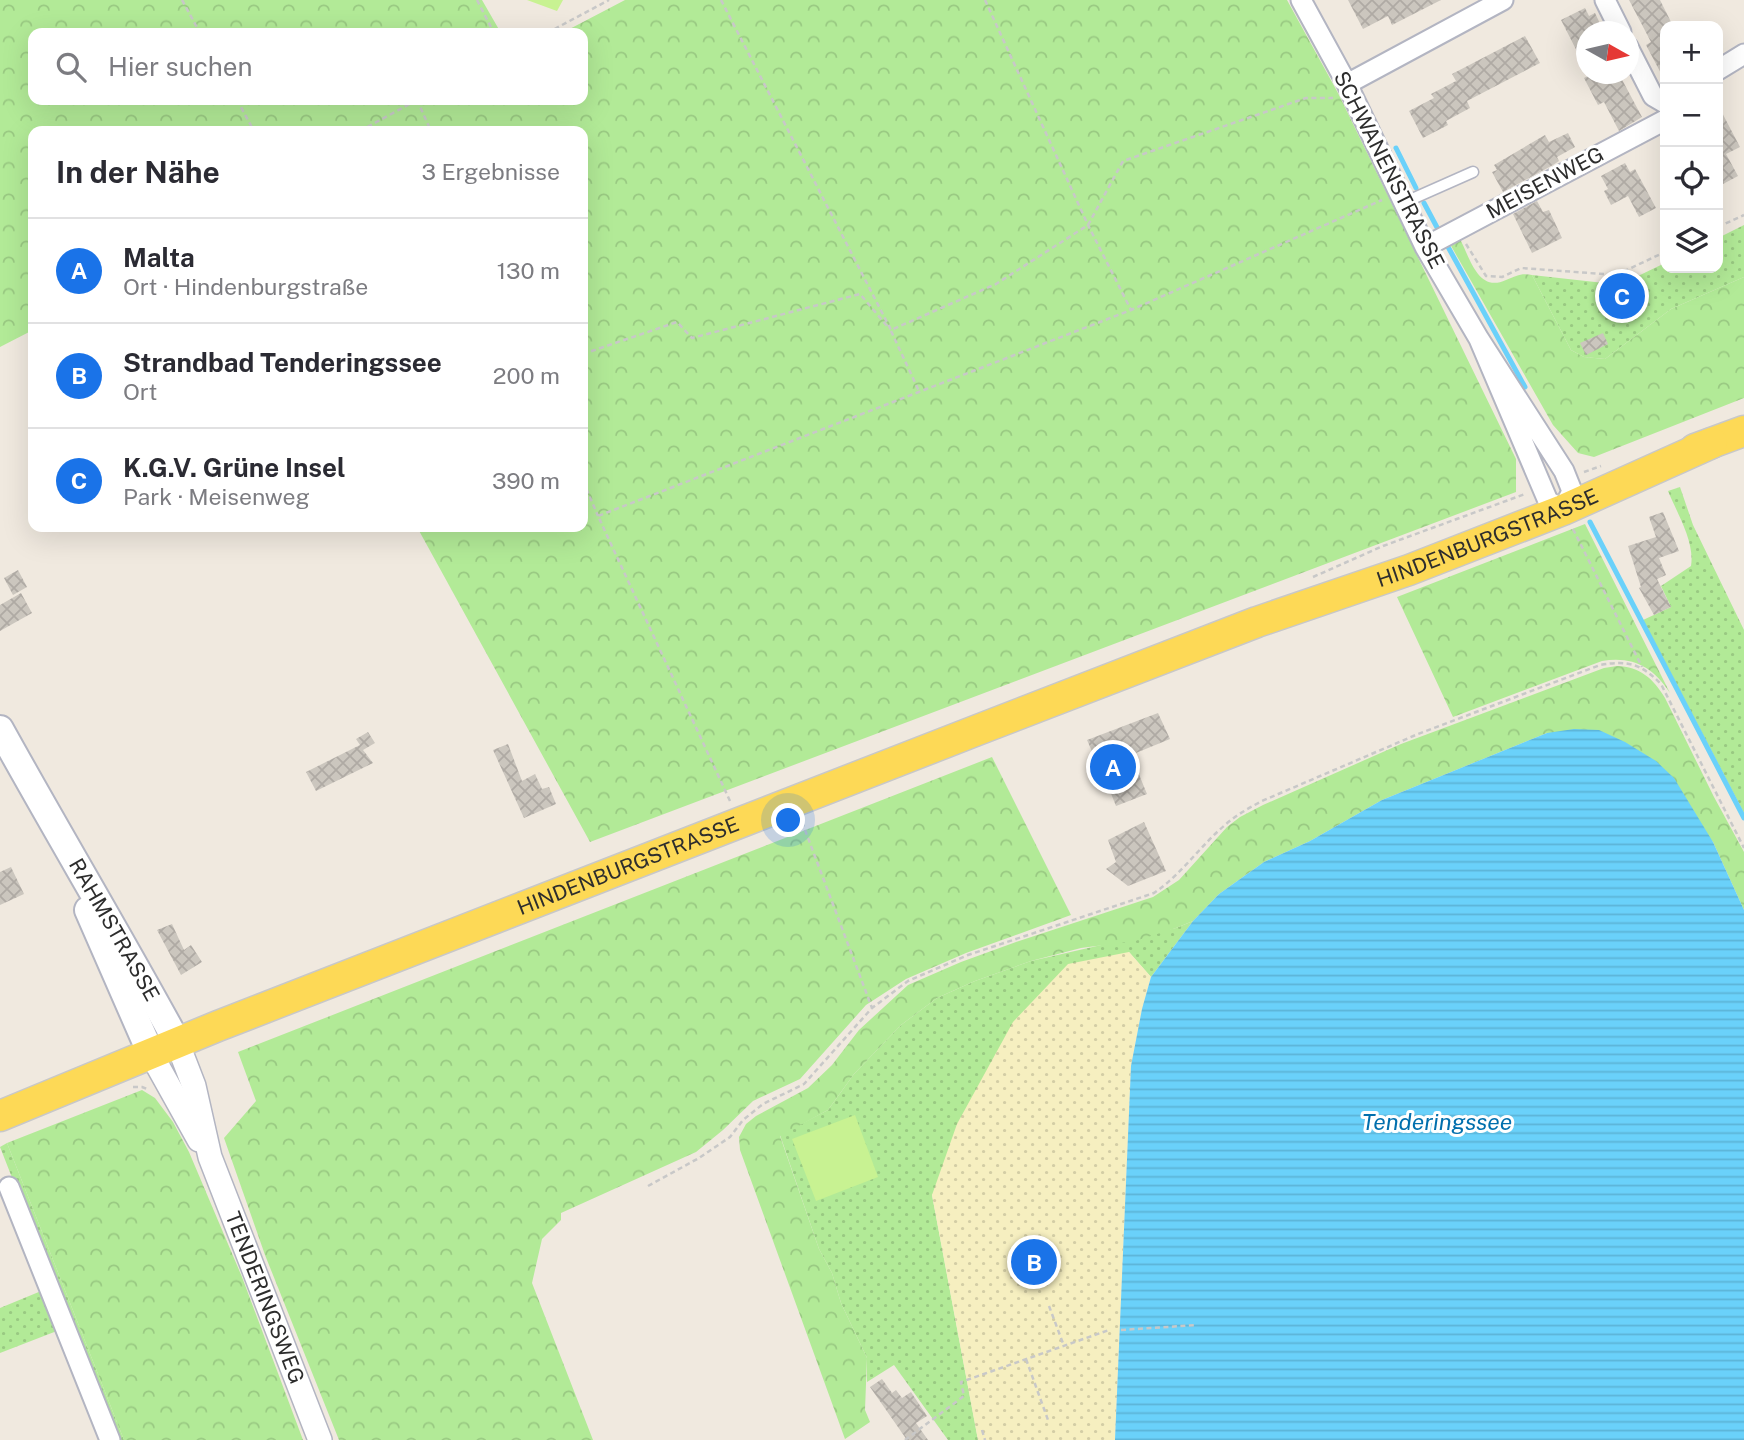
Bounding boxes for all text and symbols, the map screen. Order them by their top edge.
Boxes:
north arrow [1576,21,1639,84]
map controls [1660,21,1723,273]
button: + [1660,21,1723,84]
search box [28,28,588,105]
icon: search [52,48,90,86]
text: Hier suchen [108,51,253,82]
street label: SCHWANENSTRASSE [1329,67,1450,273]
button: − [1660,84,1723,147]
street label: MEISENWEG [1482,141,1608,224]
button: locate [1660,147,1723,210]
text: In der Nähe [56,154,220,190]
text: 3 Ergebnisse [421,158,560,185]
button: layers [1660,210,1723,273]
text: Malta [123,242,195,273]
text: A [71,257,87,284]
text: 130 m [497,257,560,284]
pin: C [1599,270,1645,322]
text: Ort · Hindenburgstraße [123,273,368,300]
text: Strandbad Tenderingssee [123,347,442,378]
text: B [71,362,87,389]
text: 200 m [493,362,560,389]
text: Ort [123,378,157,405]
text: K.G.V. Grüne Insel [123,452,346,483]
text: C [71,467,87,494]
text: 390 m [492,467,560,494]
text: Park · Meisenweg [123,483,310,510]
street label: HINDENBURGSTRASSE [1373,483,1602,592]
pin: A [1090,741,1136,793]
your location [771,803,805,837]
street label: HINDENBURGSTRASSE [513,811,742,920]
street label: RAHMSTRASSE [64,854,165,1005]
water label: Tenderingssee [1362,1108,1512,1135]
street label: TENDERINGSWEG [220,1208,310,1387]
pin: B [1011,1236,1057,1288]

